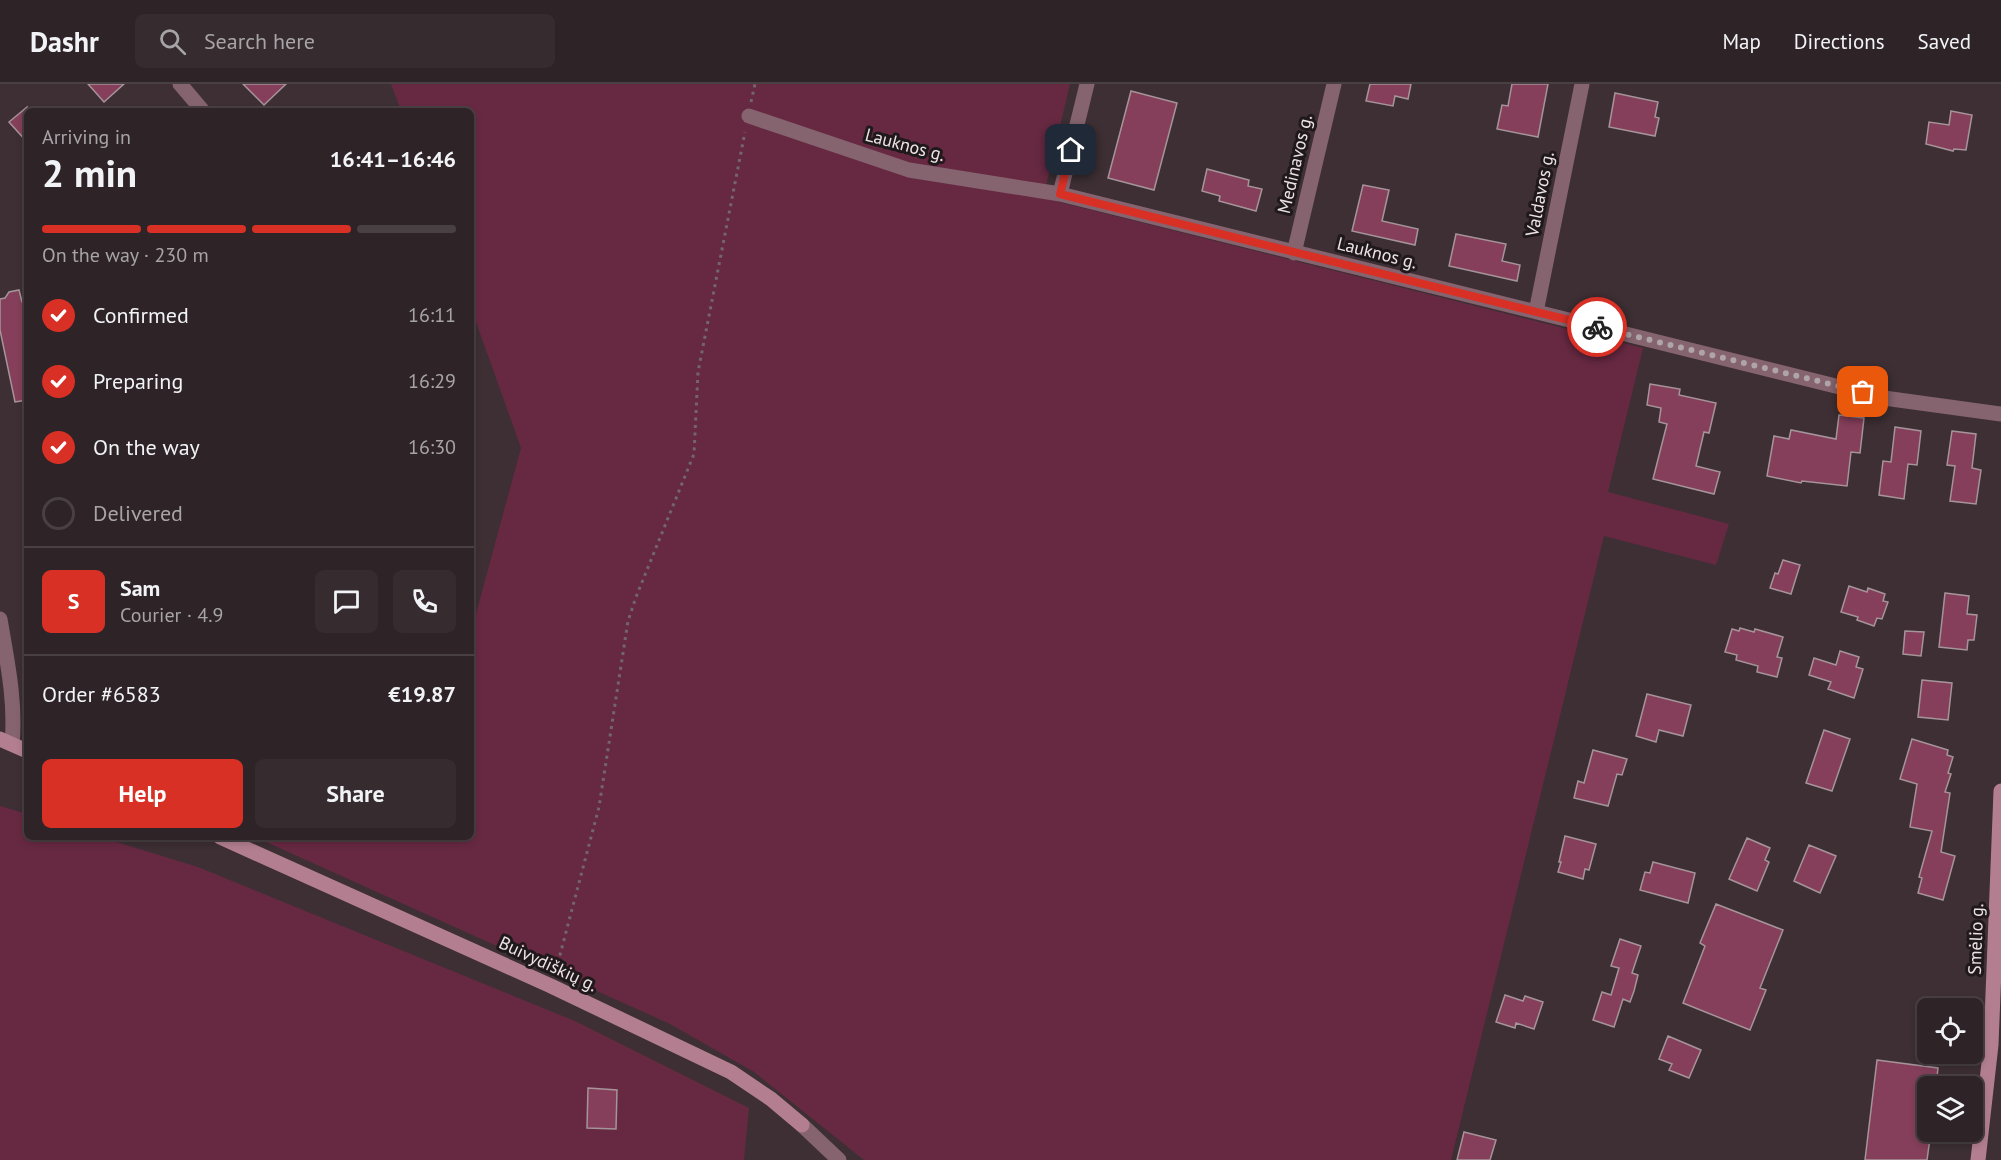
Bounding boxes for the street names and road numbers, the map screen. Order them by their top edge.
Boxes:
street label: Medinavos g. [1272,112,1317,216]
street label: Lauknos g. [863,123,948,166]
street label: Valdavos g. [1520,149,1559,239]
street label: Lauknos g. [1335,231,1419,274]
street label: Smėlio g. [1963,903,1988,975]
street label: Buivydiškių g. [495,931,601,996]

